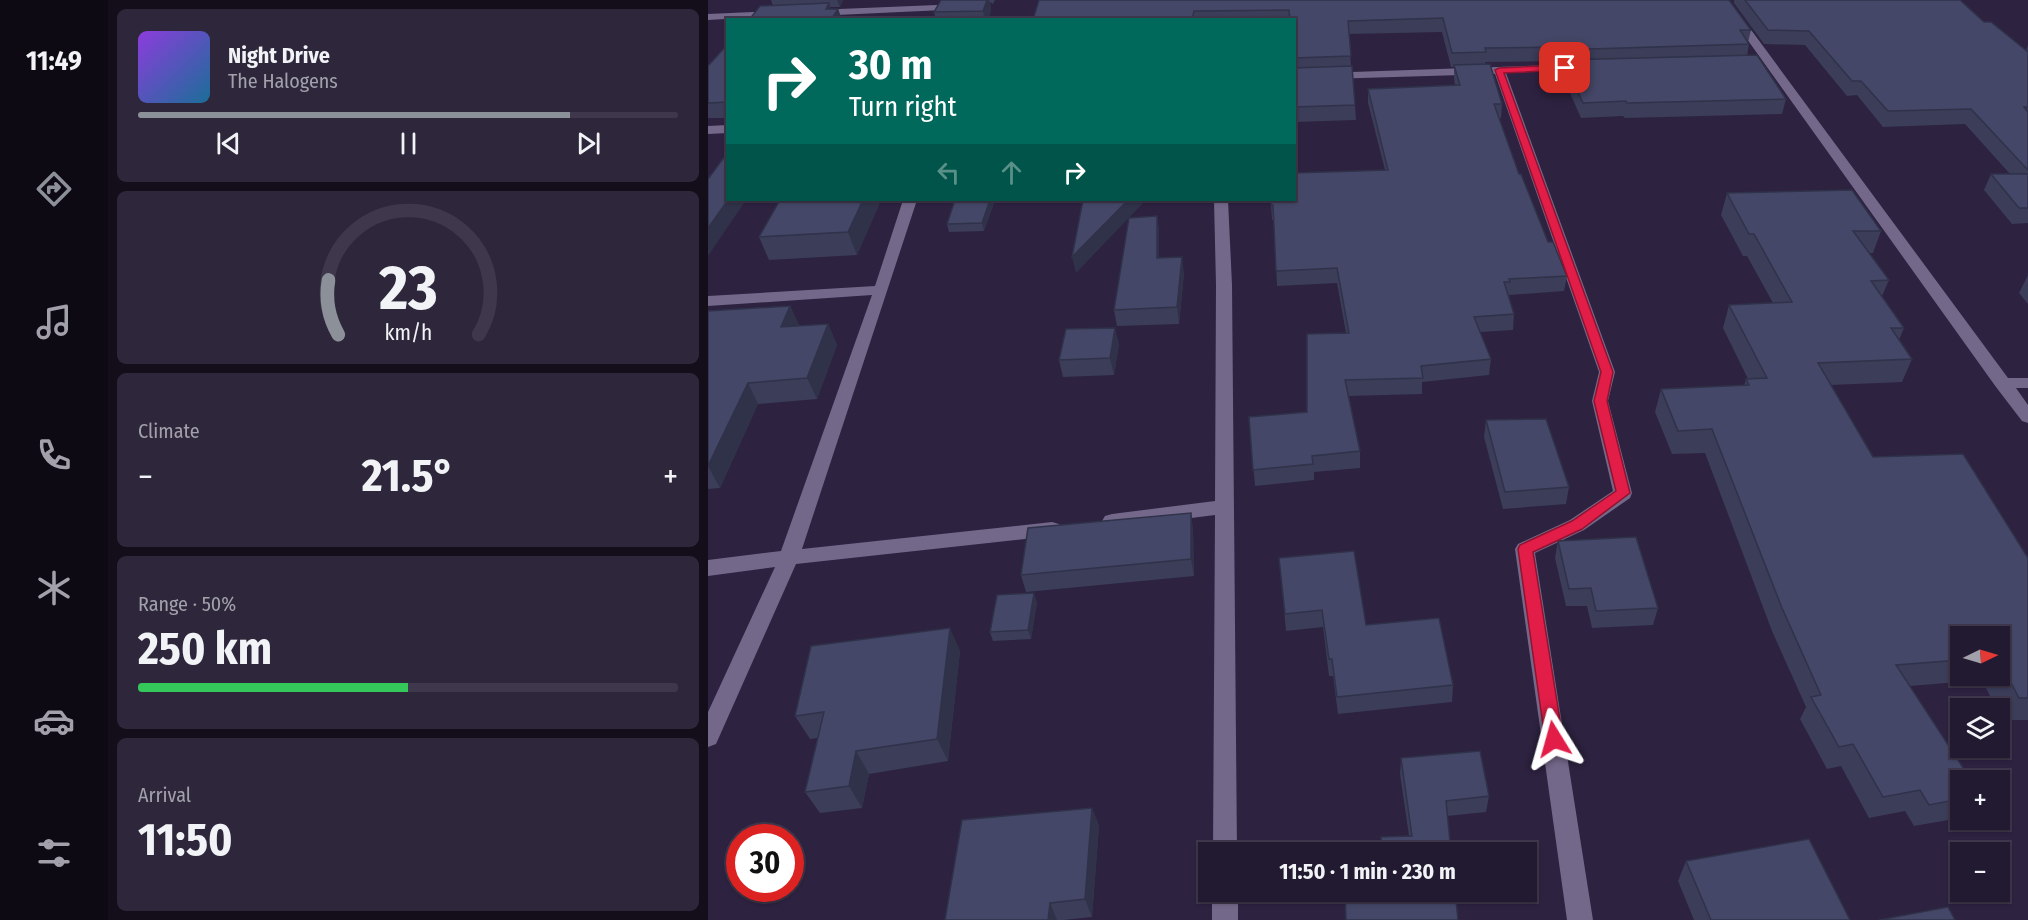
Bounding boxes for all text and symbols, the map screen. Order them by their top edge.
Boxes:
text: 30 m [849,40,933,90]
text: Night Drive [228,42,330,69]
icon: right [750,42,828,120]
pin [1539,42,1590,93]
text: 11:49 [26,45,82,77]
icon: arrive [1548,51,1581,84]
text: The Halogens [228,69,338,93]
text: Turn right [849,91,957,123]
icon: previous [212,127,245,160]
icon: pause [392,127,425,160]
icon: next [572,127,605,160]
icon: left [932,156,965,189]
icon: ahead [995,156,1028,189]
icon: right [1058,156,1091,189]
icon: directions [33,168,75,210]
text: 23 [378,251,437,326]
icon: music [33,301,75,343]
text: km/h [384,320,432,346]
text: Climate [138,419,200,443]
icon: phone [33,434,75,476]
text: 21.5° [362,449,454,503]
text: − [138,457,153,497]
text: + [663,457,678,497]
icon: climate [33,567,75,609]
text: Range · 50% [138,592,236,616]
text: 250 km [138,622,272,676]
north arrow [1950,626,2010,686]
map controls [1950,626,2010,902]
button: layers [1950,698,2010,758]
icon: car [33,700,75,742]
position arrow [1522,707,1586,771]
button: + [1950,770,2010,830]
text: Arrival [138,783,191,807]
text: 11:50 [138,813,233,867]
speed limit sign: 30 [726,824,804,902]
icon: filters [33,832,75,874]
button: − [1950,842,2010,902]
text: 11:50 · 1 min · 230 m [1279,858,1456,885]

